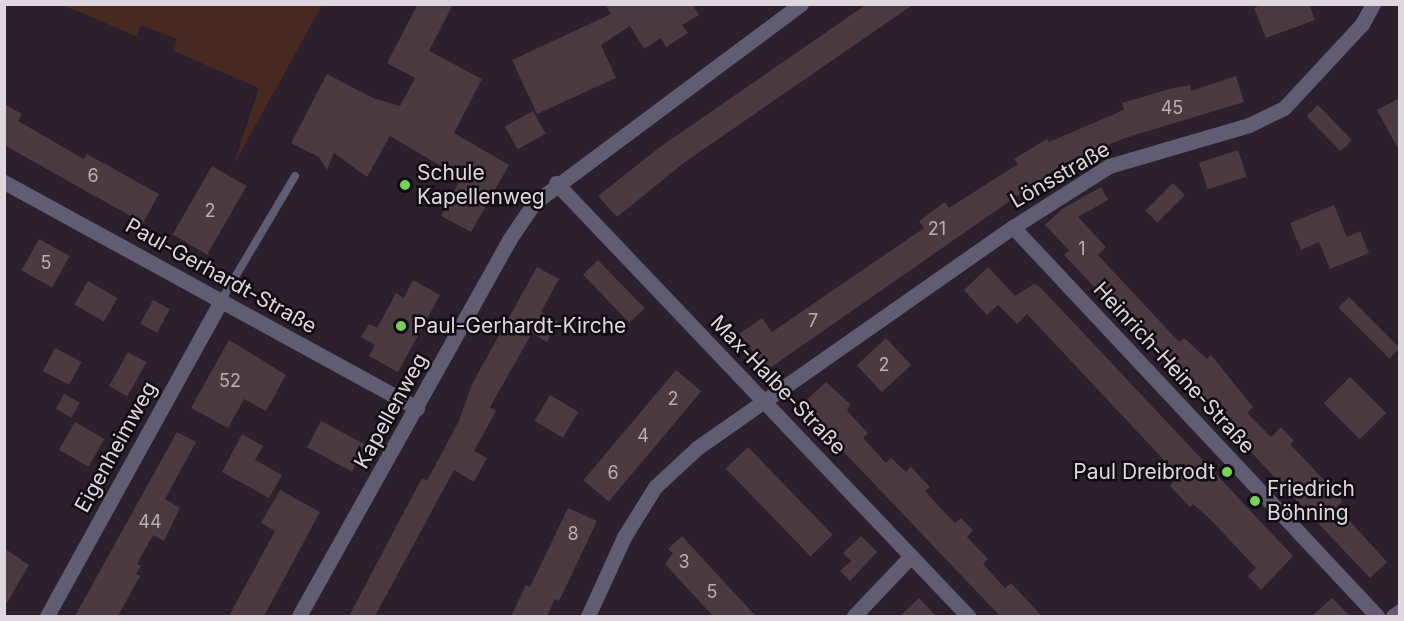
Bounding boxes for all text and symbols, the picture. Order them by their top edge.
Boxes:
house number: 45 [1161,97,1183,119]
street label: Lönsstraße [1006,136,1114,214]
place label: Schule Kapellenweg [417,160,545,210]
house number: 6 [87,165,99,187]
marker: Schule Kapellenweg [398,178,412,192]
house number: 2 [205,200,215,222]
street label: Paul-Gerhardt-Straße [121,213,321,339]
house number: 21 [928,218,946,240]
house number: 1 [1078,238,1086,260]
house number: 5 [41,252,51,274]
street label: Heinrich-Heine-Straße [1088,277,1260,459]
street label: Max-Halbe-Straße [705,310,851,460]
house number: 7 [808,310,818,332]
place label: Paul-Gerhardt-Kirche [413,313,626,339]
marker: Paul-Gerhardt-Kirche [394,319,408,333]
street label: Kapellenweg [349,349,433,473]
house number: 2 [879,354,889,376]
house number: 52 [219,370,241,392]
street label: Eigenheimweg [70,377,162,517]
house number: 2 [668,388,678,410]
house number: 4 [637,425,649,447]
place label: Paul Dreibrodt [1073,459,1215,485]
house number: 6 [607,462,619,484]
marker: Paul Dreibrodt [1220,465,1234,479]
place label: Friedrich Böhning [1267,476,1355,526]
marker: Friedrich Böhning [1248,494,1262,508]
house number: 44 [138,511,162,533]
house number: 8 [567,523,579,545]
house number: 3 [678,551,690,573]
house number: 5 [707,581,717,603]

